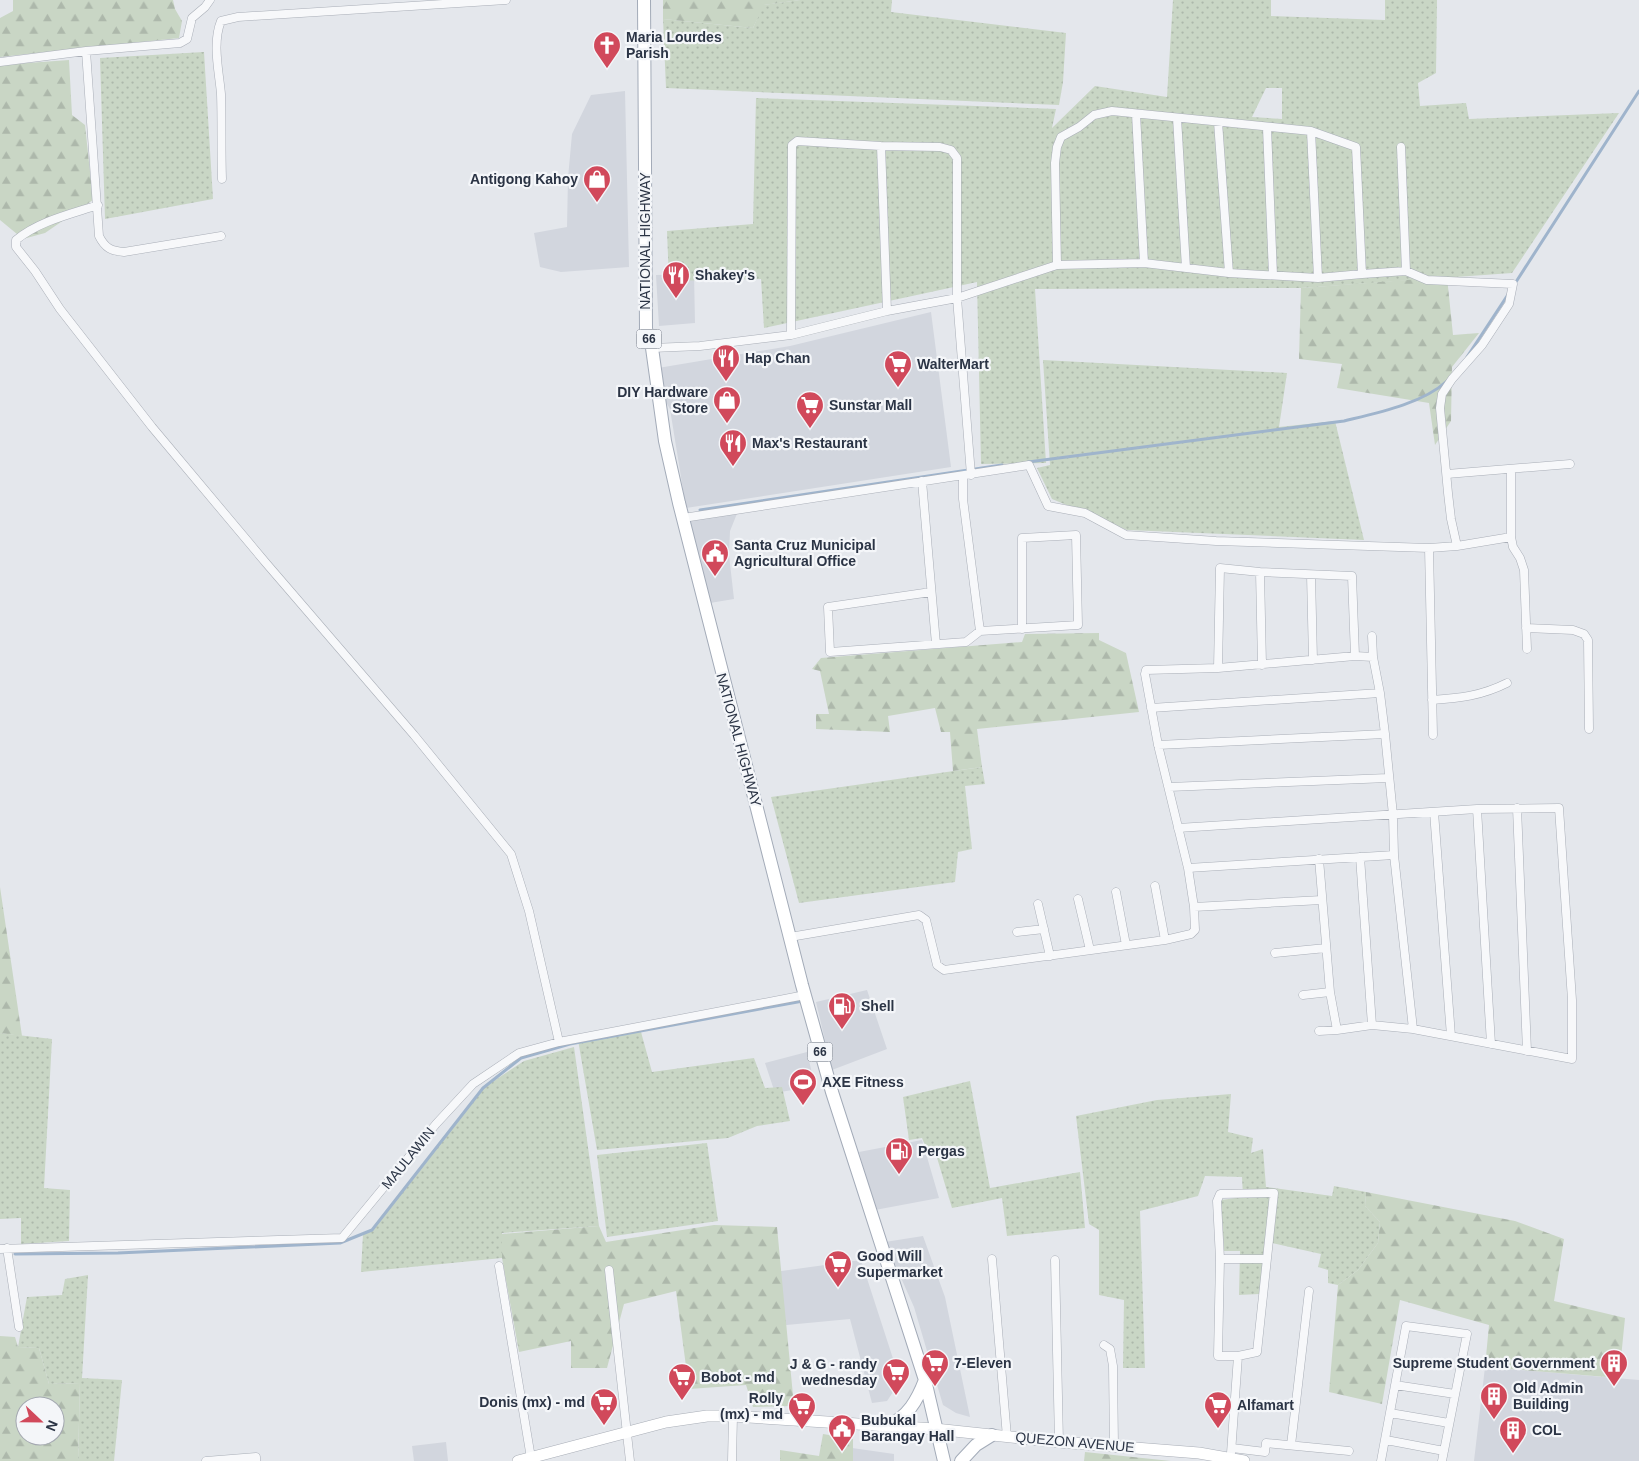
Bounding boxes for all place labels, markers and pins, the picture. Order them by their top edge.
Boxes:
place label: Maria Lourdes Parish [626,29,722,61]
church icon: Maria Lourdes Parish [592,30,622,69]
shop icon: Antigong Kahoy [582,164,612,203]
place label: Antigong Kahoy [470,171,578,187]
restaurant icon: Shakey's [661,260,691,299]
place label: Shakey's [695,267,755,283]
restaurant icon: Hap Chan [711,343,741,382]
supermarket icon: WalterMart [883,349,913,388]
place label: Hap Chan [745,350,810,366]
place label: WalterMart [917,356,989,372]
place label: DIY Hardware Store [617,384,708,416]
shop icon: DIY Hardware Store [712,385,742,424]
supermarket icon: Sunstar Mall [795,390,825,429]
place label: Sunstar Mall [829,397,912,413]
restaurant icon: Max's Restaurant [718,428,748,467]
place label: Max's Restaurant [752,435,868,451]
place label: Santa Cruz Municipal Agricultural Office [734,537,876,569]
public building icon: Santa Cruz Municipal Agricultural Office [700,538,730,577]
fuel station icon: Shell [827,991,857,1030]
place label: Shell [861,998,894,1014]
sports icon: AXE Fitness [788,1067,818,1106]
place label: AXE Fitness [822,1074,904,1090]
fuel station icon: Pergas [884,1136,914,1175]
place label: Pergas [918,1143,965,1159]
place label: Good Will Supermarket [857,1248,943,1280]
supermarket icon: Good Will Supermarket [823,1249,853,1288]
supermarket icon: 7-Eleven [920,1348,950,1387]
building icon: Supreme Student Government [1599,1348,1629,1387]
place label: 7-Eleven [954,1355,1012,1371]
place label: Supreme Student Government [1393,1355,1595,1371]
place label: J & G - randy wednesday [790,1356,877,1388]
supermarket icon: J & G - randy wednesday [881,1357,911,1396]
supermarket icon: Bobot - md [667,1362,697,1401]
place label: Bobot - md [701,1369,775,1385]
place label: Old Admin Building [1513,1380,1583,1412]
building icon: Old Admin Building [1479,1381,1509,1420]
supermarket icon: Donis (mx) - md [589,1387,619,1426]
place label: Rolly (mx) - md [720,1390,783,1422]
supermarket icon: Alfamart [1203,1390,1233,1429]
supermarket icon: Rolly (mx) - md [787,1391,817,1430]
place label: Donis (mx) - md [479,1394,585,1410]
place label: Alfamart [1237,1397,1294,1413]
place label: Bubukal Barangay Hall [861,1412,954,1444]
public building icon: Bubukal Barangay Hall [827,1413,857,1452]
building icon: COL [1498,1415,1528,1454]
place label: COL [1532,1422,1562,1438]

